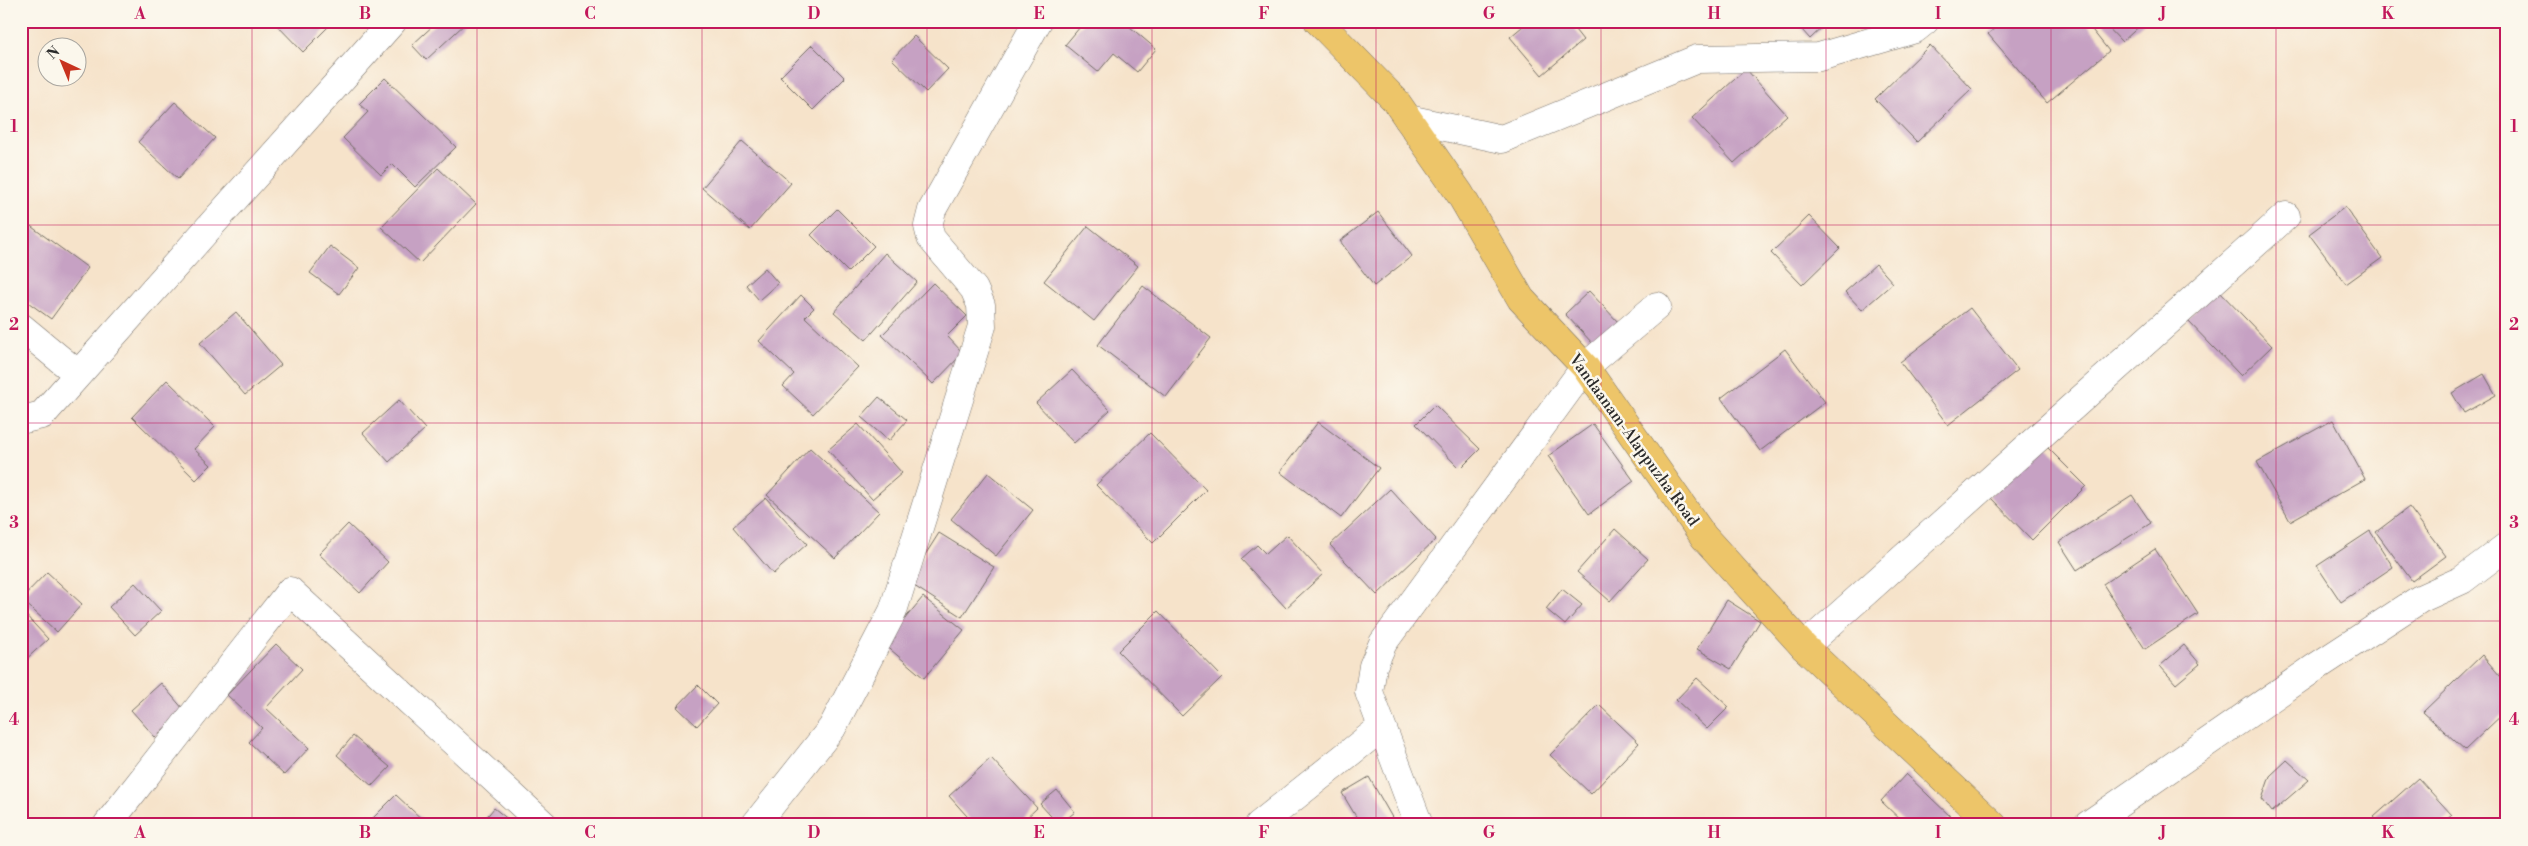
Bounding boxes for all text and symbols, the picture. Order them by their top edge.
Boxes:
text: A [133,4,146,24]
text: B [359,4,371,24]
text: C [584,4,596,24]
text: D [808,4,821,24]
text: E [1033,4,1045,24]
text: F [1258,4,1270,24]
text: G [1483,4,1496,24]
text: H [1707,4,1721,24]
text: I [1935,4,1941,24]
text: J [2158,4,2166,24]
text: K [2382,4,2396,24]
north arrow [38,38,88,88]
text: N [43,43,64,64]
text: 1 [10,117,18,137]
text: 1 [2510,117,2518,137]
text: 2 [9,315,19,335]
text: 2 [2509,315,2519,335]
street label: Vandaanam-Alappuzha Road [1564,349,1703,530]
text: 3 [9,513,19,533]
text: 3 [2509,513,2519,533]
text: 4 [9,710,20,730]
text: 4 [2509,710,2520,730]
text: A [133,823,146,843]
text: B [359,823,371,843]
text: C [584,823,596,843]
text: D [808,823,821,843]
text: E [1033,823,1045,843]
text: F [1258,823,1270,843]
text: G [1483,823,1496,843]
text: H [1707,823,1721,843]
text: I [1935,823,1941,843]
text: J [2158,823,2166,843]
text: K [2382,823,2396,843]

